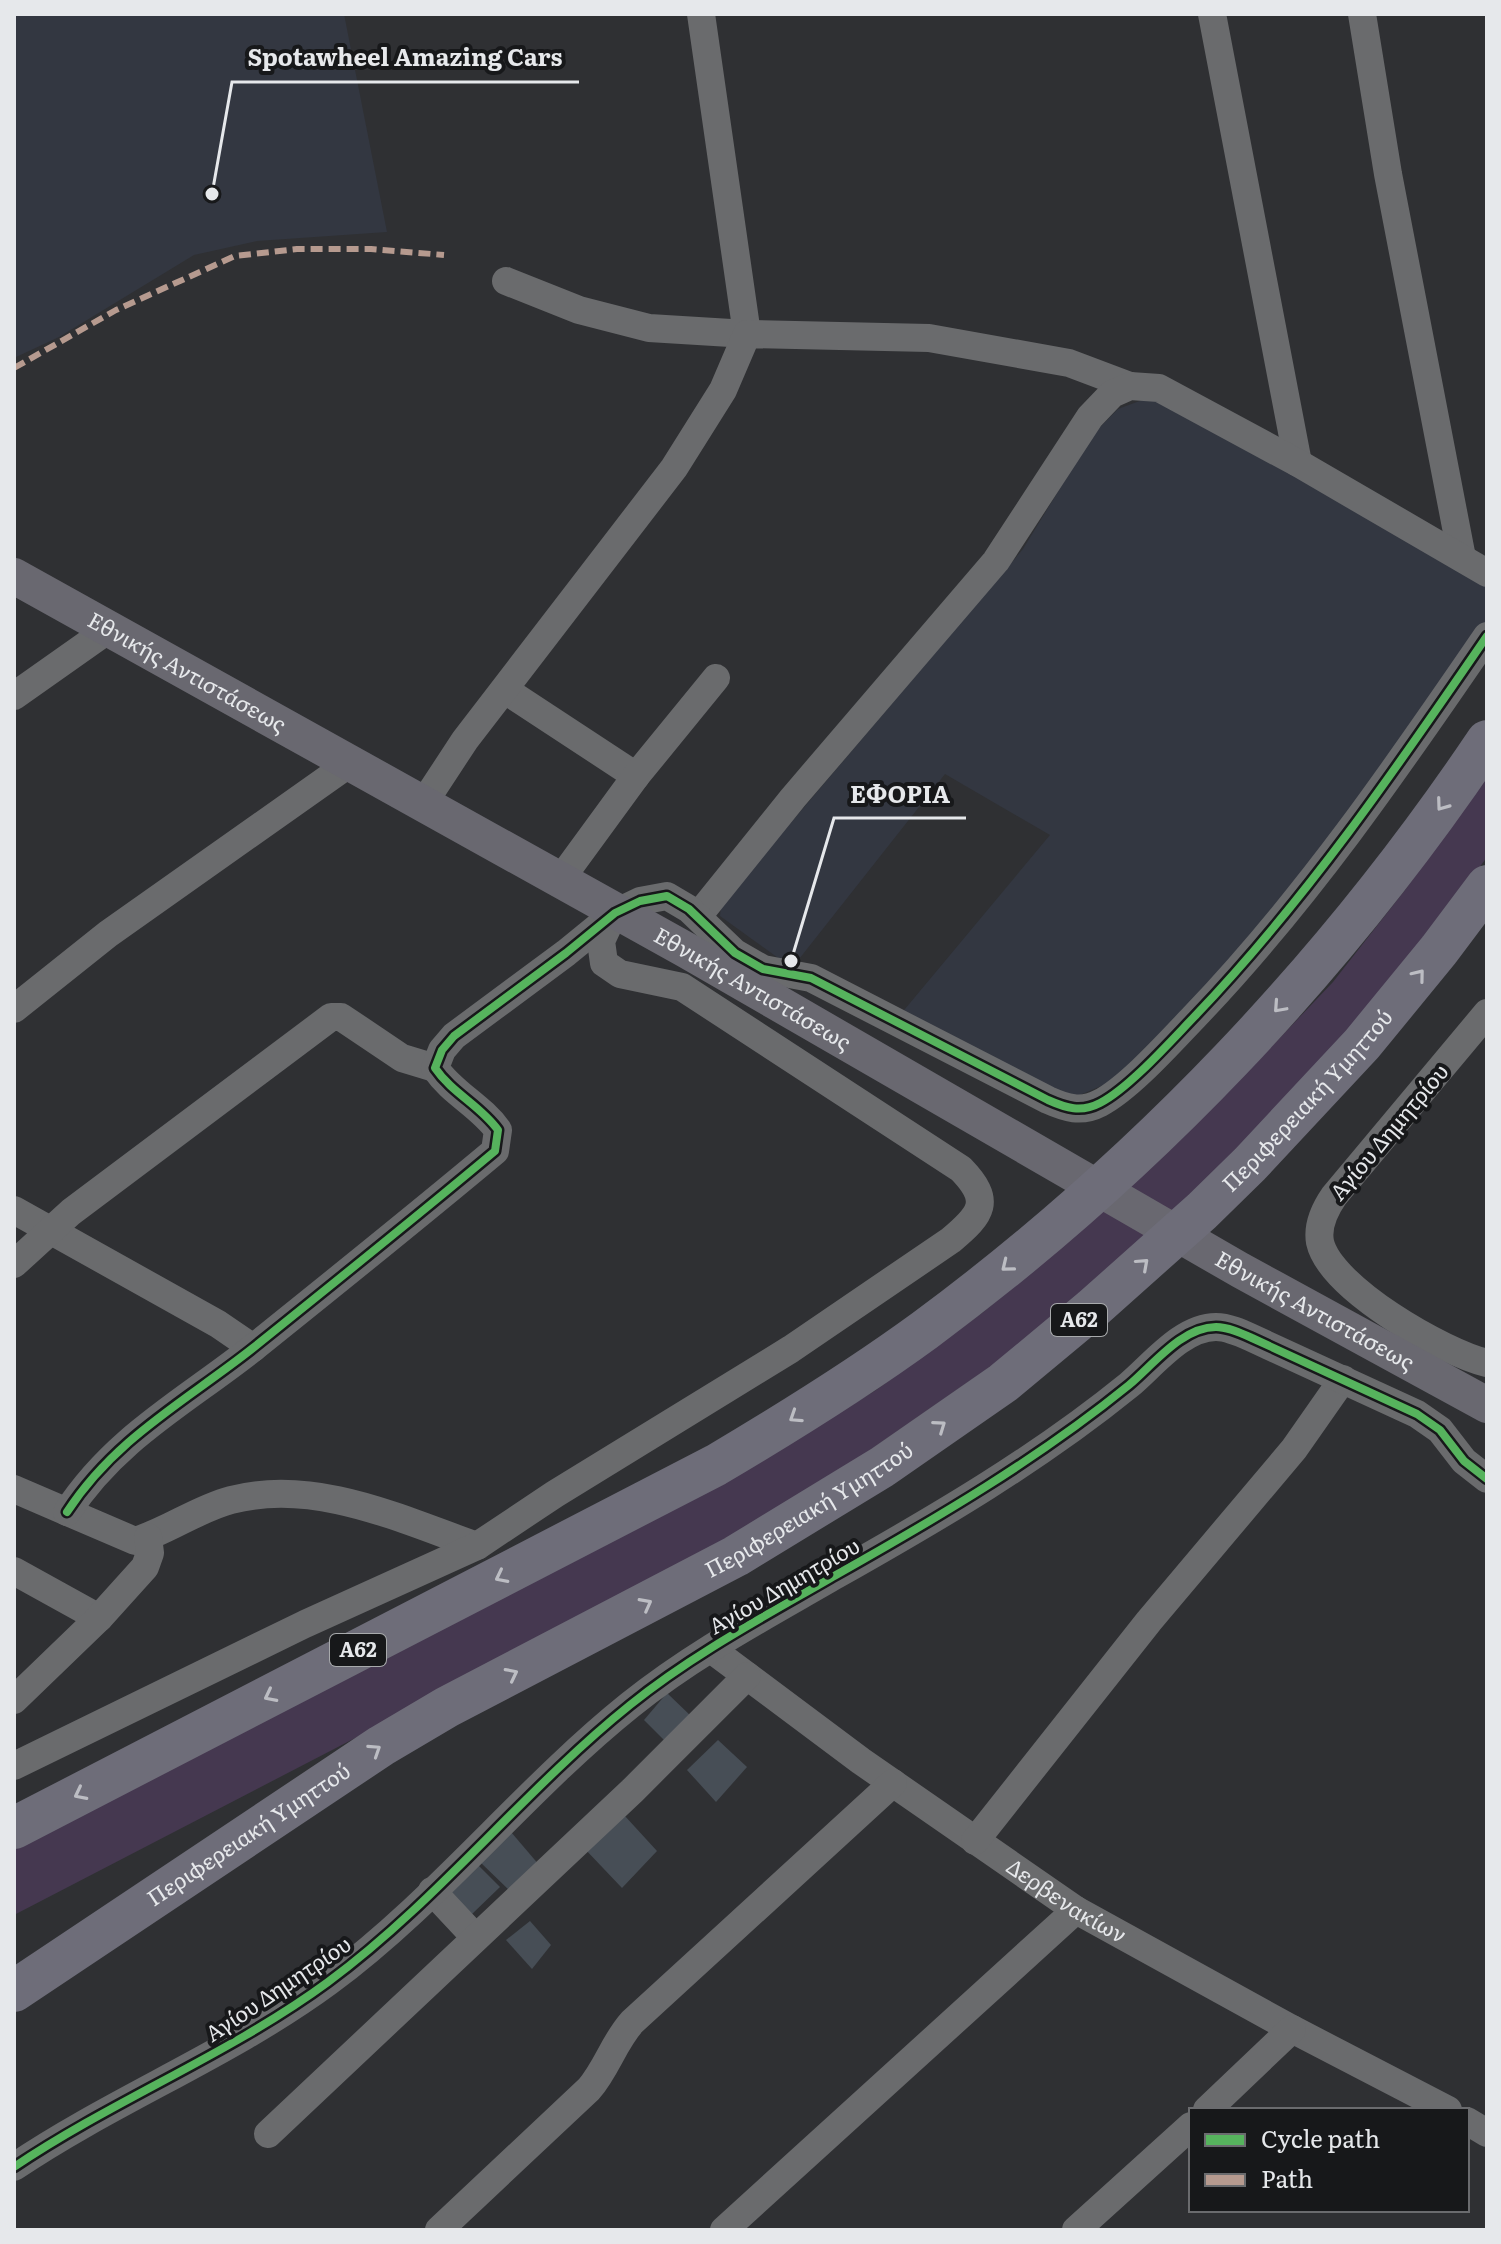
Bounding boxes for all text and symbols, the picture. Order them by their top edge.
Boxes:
callout: Spotawheel Amazing Cars [232,34,579,82]
text: Spotawheel Amazing Cars [247,38,563,73]
street label: Εθνικής Αντιστάσεως [82,602,293,740]
callout: ΕΦΟΡΙΑ [834,770,966,818]
text: ΕΦΟΡΙΑ [850,775,950,810]
one-way arrow [1438,796,1452,810]
street label: Εθνικής Αντιστάσεως [649,918,858,1057]
one-way arrow [1409,969,1423,984]
one-way arrow [1275,998,1289,1013]
street label: Περιφερειακή Υμηττού [1213,1001,1399,1198]
street label: Αγίου Δημητρίου [1321,1055,1455,1207]
street label: Εθνικής Αντιστάσεως [1210,1241,1421,1377]
one-way arrow [1001,1257,1016,1271]
one-way arrow [1133,1259,1148,1273]
road number: Α62 [1051,1304,1107,1336]
one-way arrow [789,1408,804,1423]
one-way arrow [932,1421,946,1436]
street label: Περιφερειακή Υμηττού [698,1433,919,1585]
street label: Αγίου Δημητρίου [702,1528,865,1641]
one-way arrow [494,1567,509,1582]
one-way arrow [638,1598,652,1613]
road number: Α62 [330,1634,386,1666]
one-way arrow [504,1668,519,1683]
one-way arrow [264,1686,278,1702]
one-way arrow [366,1745,381,1760]
street label: Περιφερειακή Υμηττού [139,1753,356,1913]
one-way arrow [74,1785,89,1800]
street label: Δερβενακίων [1001,1849,1133,1950]
street label: Αγίου Δημητρίου [198,1927,357,2049]
legend [1189,2108,1469,2212]
text: Cycle path [1261,2120,1380,2155]
text: Path [1261,2160,1313,2195]

